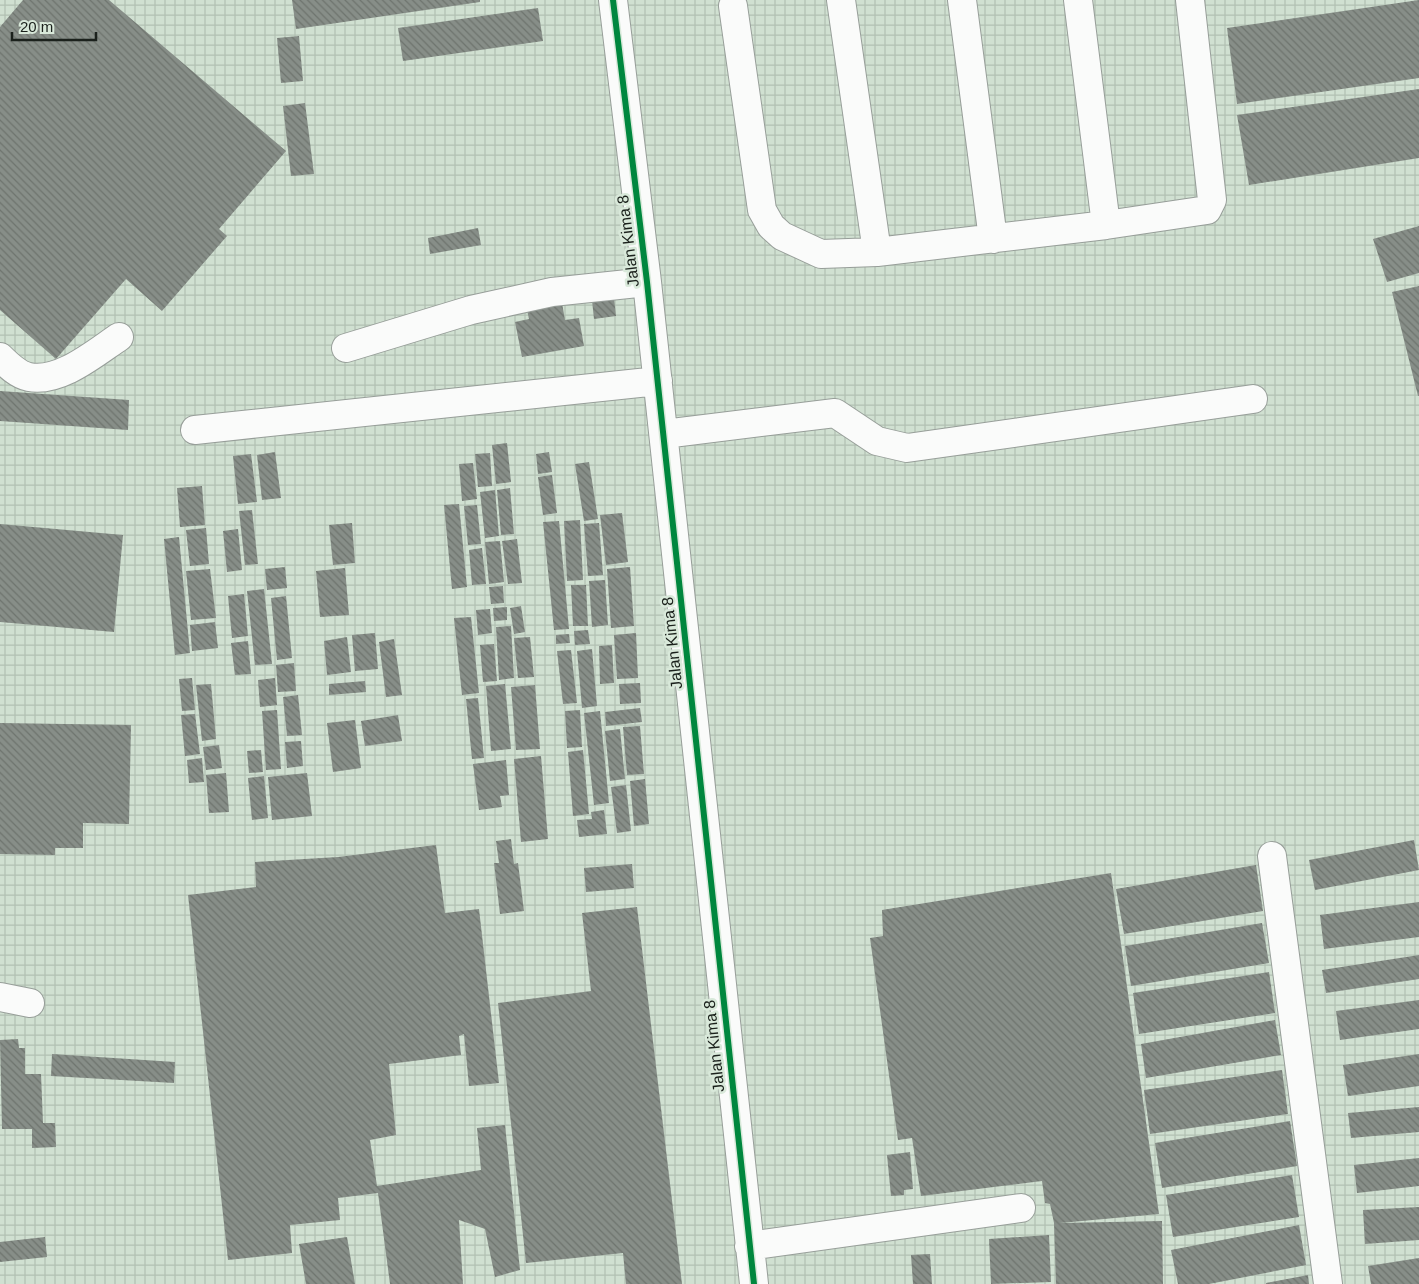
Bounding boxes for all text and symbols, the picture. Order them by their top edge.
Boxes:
scale bar [12,10,96,42]
text: 20 m [20,18,53,35]
street label: Jalan Kima 8 [614,194,642,288]
street label: Jalan Kima 8 [659,596,685,690]
street label: Jalan Kima 8 [701,999,727,1093]

